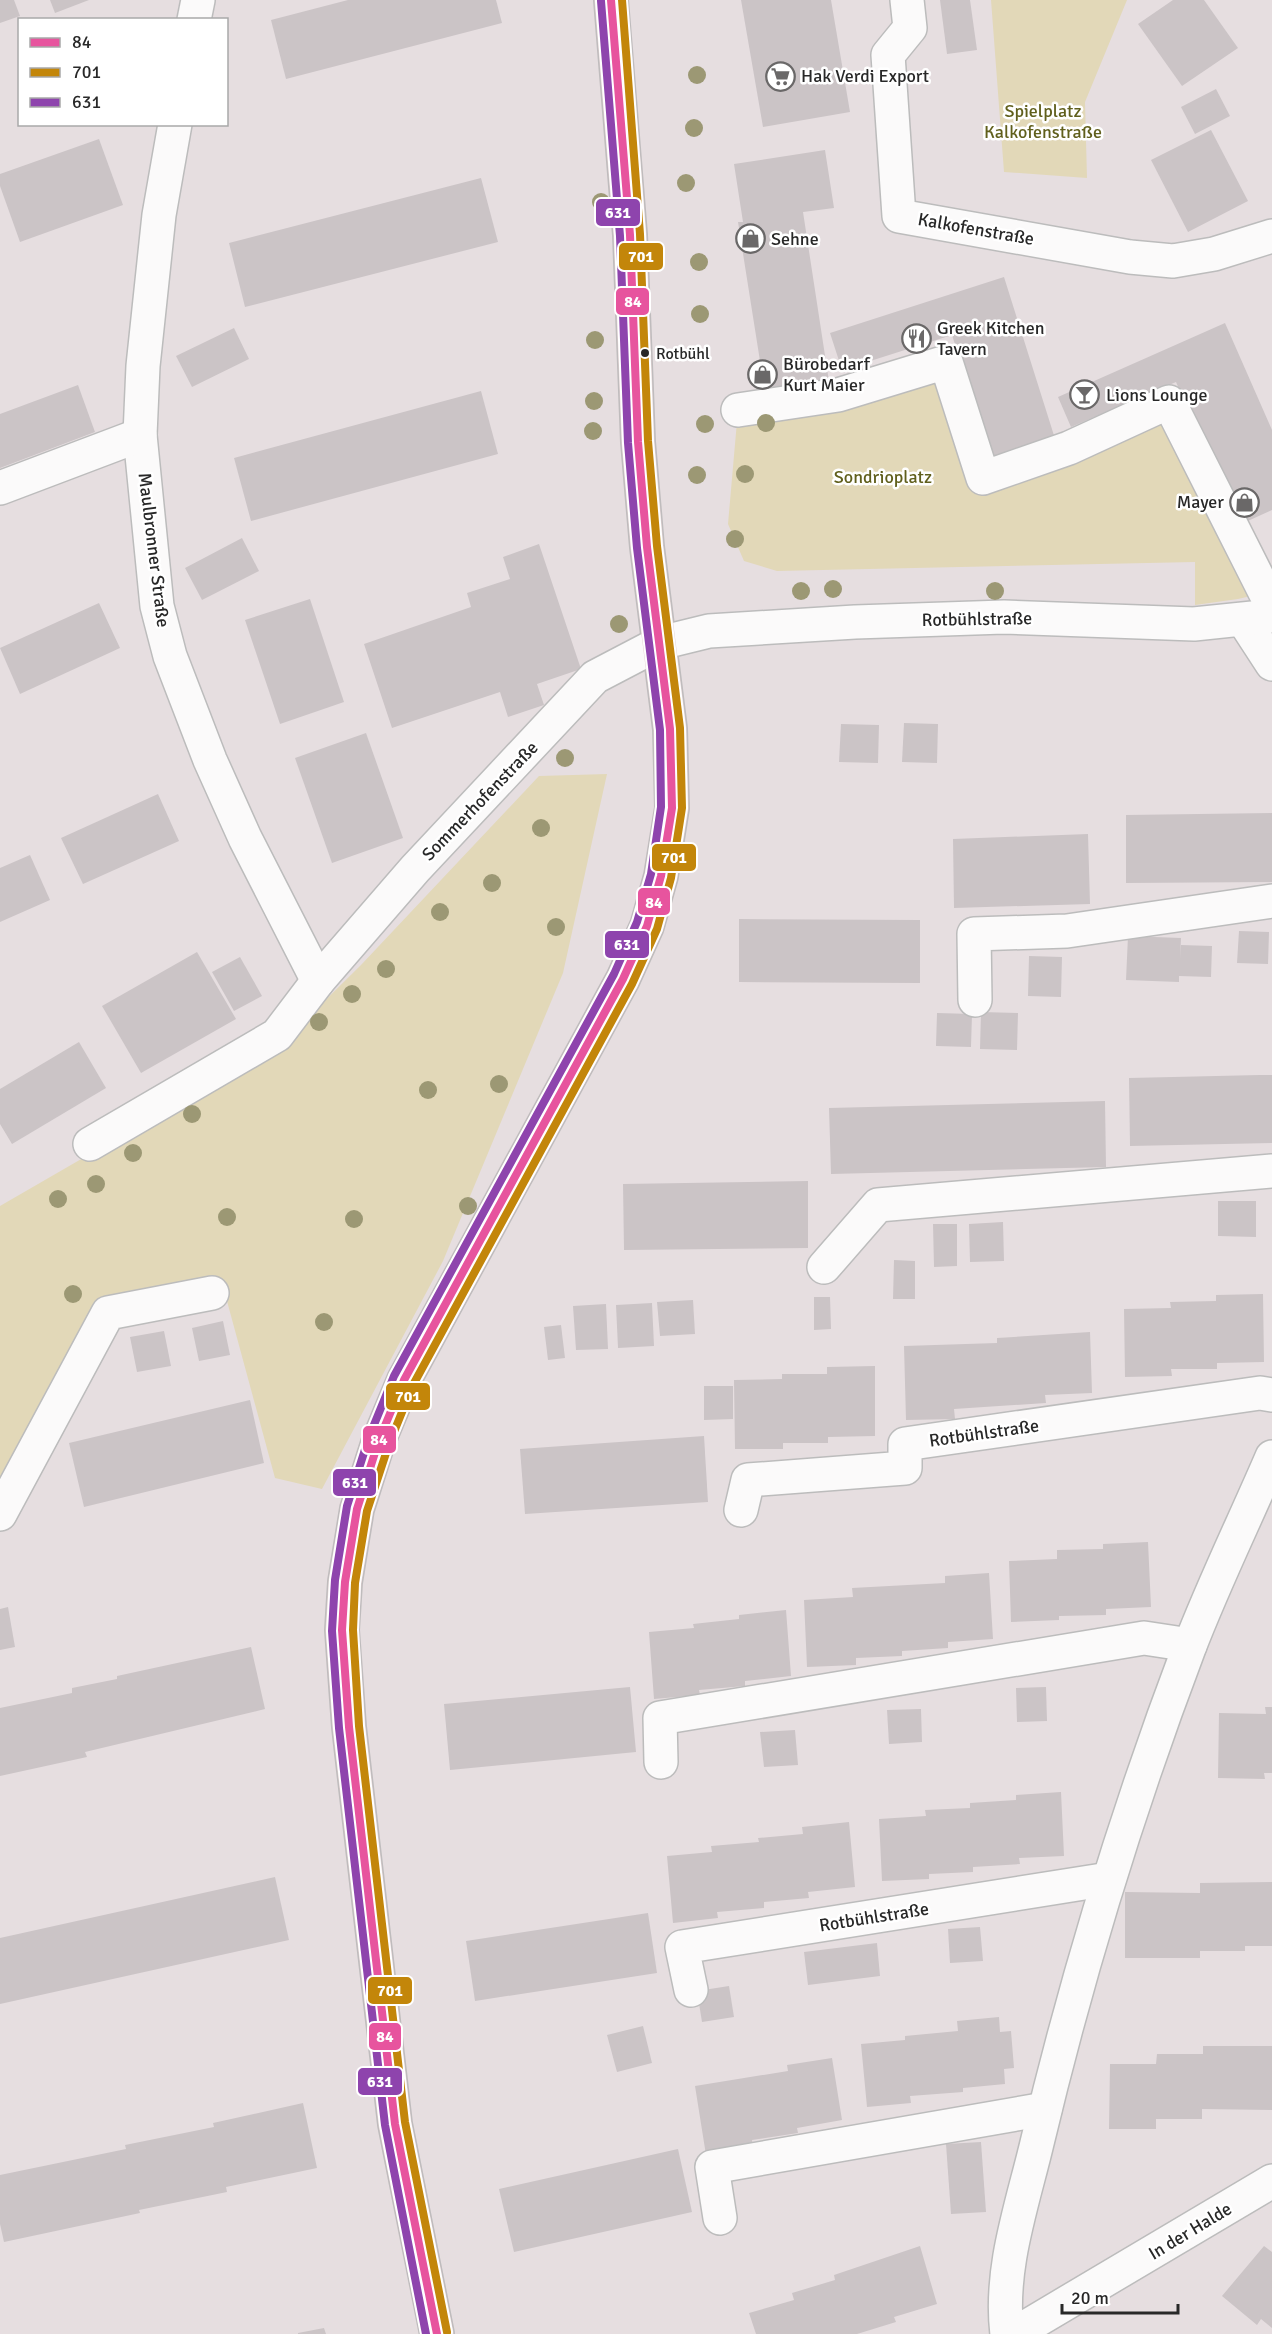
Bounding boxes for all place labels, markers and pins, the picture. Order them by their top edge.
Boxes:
supermarket icon: Hak Verdi Export [764,60,796,92]
place label: Hak Verdi Export [801,65,929,87]
shop icon: Sehne [734,223,766,255]
place label: Sehne [771,228,819,250]
place label: Greek Kitchen Tavern [937,317,1045,360]
restaurant icon: Greek Kitchen Tavern [900,322,932,354]
place label: Rotbühl [656,344,710,364]
marker: Rotbühl [639,347,651,359]
place label: Bürobedarf Kurt Maier [783,353,871,396]
shop icon: Bürobedarf Kurt Maier [746,358,778,390]
bar icon: Lions Lounge [1069,379,1101,411]
place label: Lions Lounge [1106,384,1207,406]
shop icon: Mayer [1229,486,1261,518]
place label: Mayer [1177,491,1224,513]

